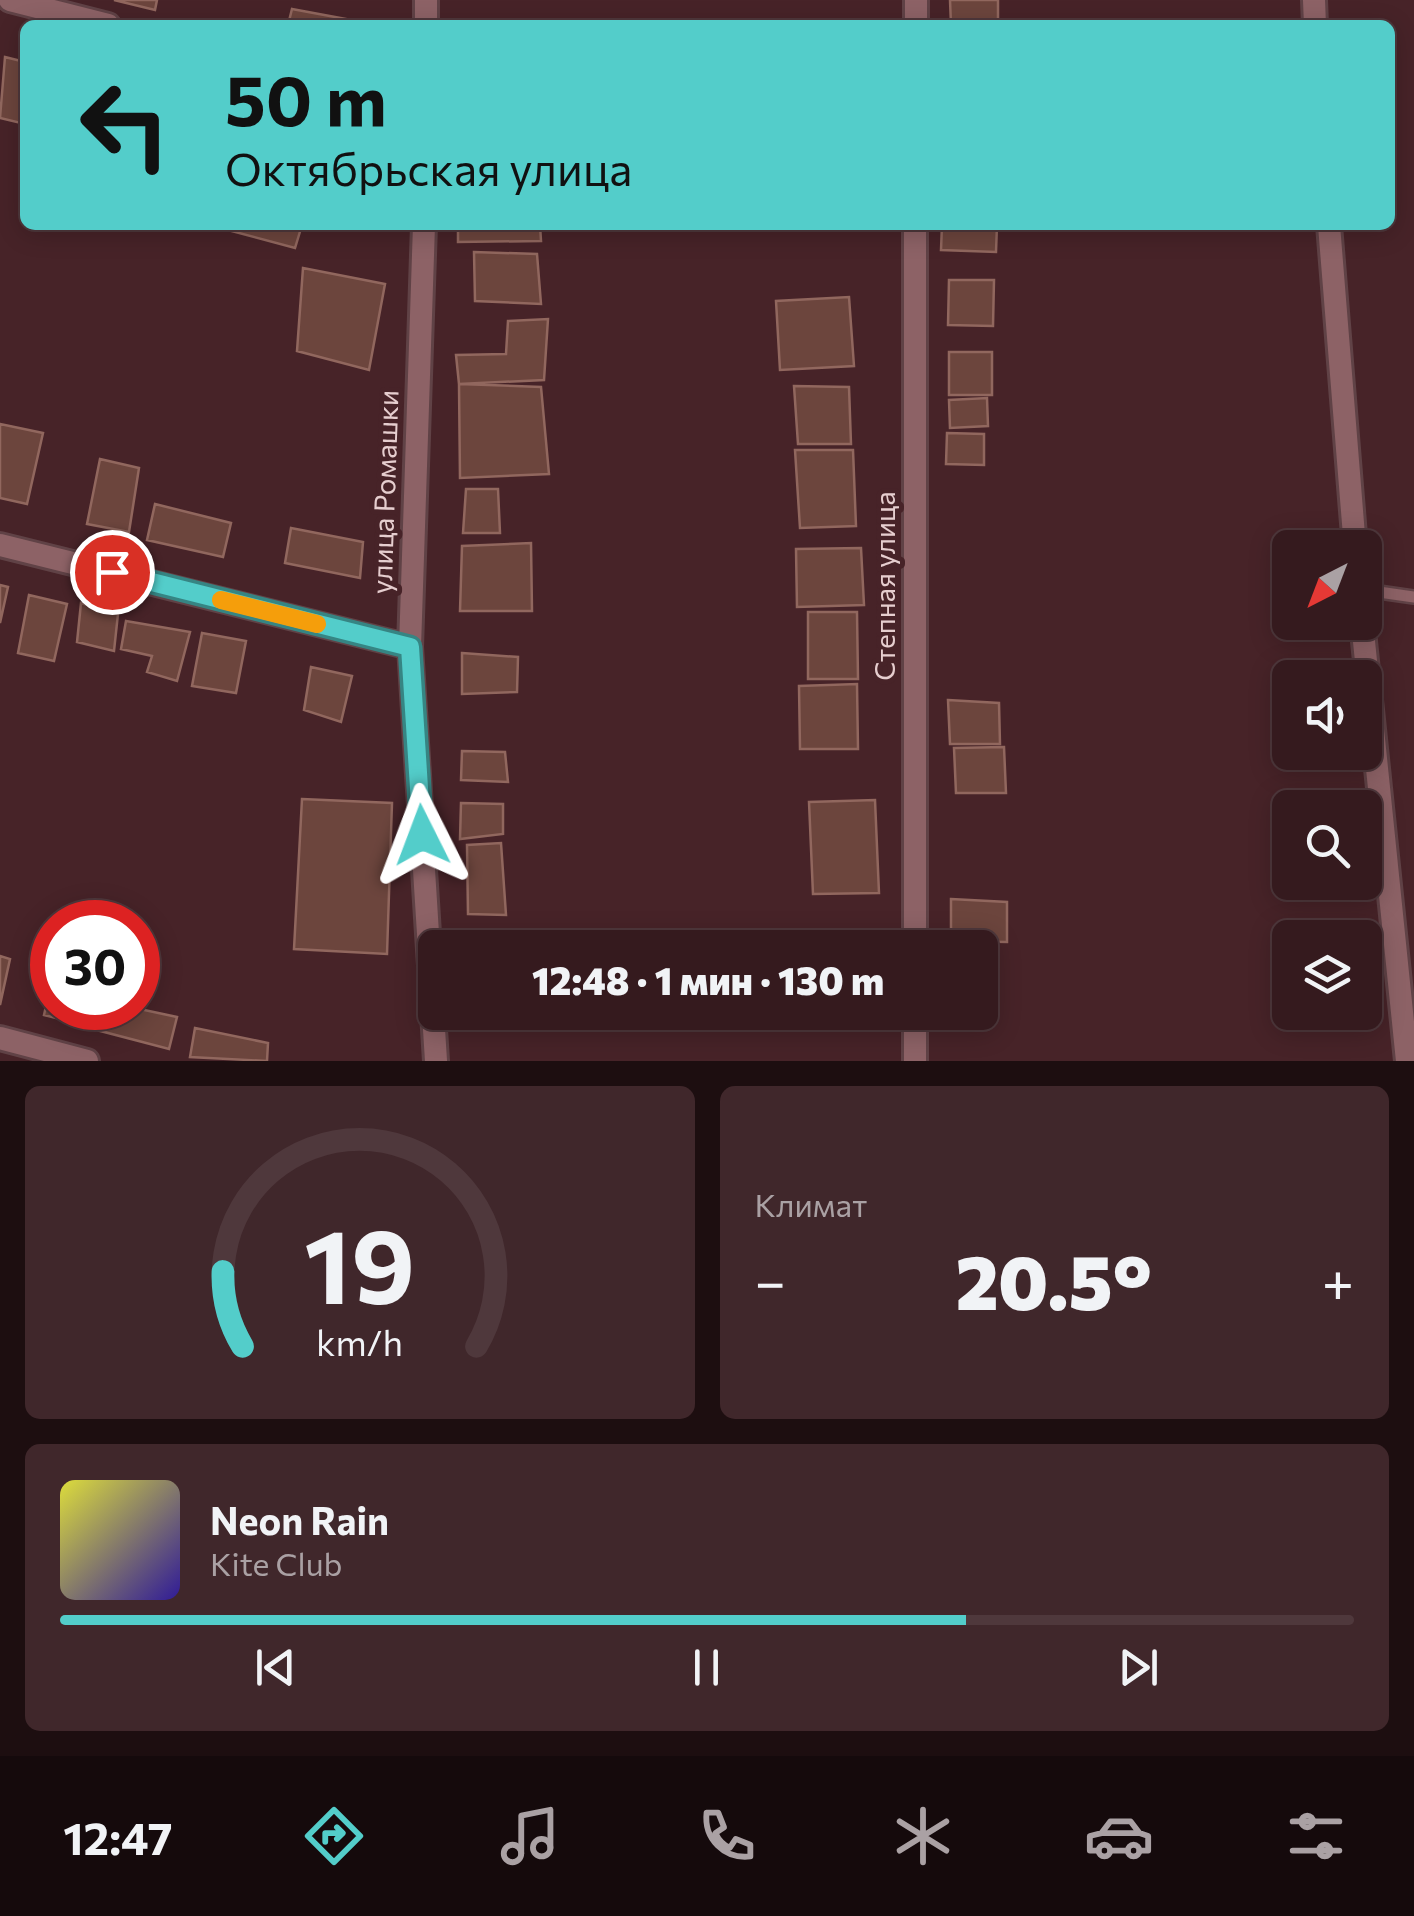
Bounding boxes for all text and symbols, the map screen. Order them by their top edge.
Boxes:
text: 50 m [225,55,387,140]
icon: left [60,60,190,190]
text: Октябрьская улица [225,140,632,195]
street label: улица Ромашки [363,389,405,595]
street label: Степная улица [867,491,901,681]
pin [70,530,155,615]
north arrow [1272,530,1382,640]
map controls [1272,530,1382,1030]
icon: arrive [85,545,140,600]
button: sound [1272,660,1382,770]
position arrow [370,783,474,887]
button: search [1272,790,1382,900]
speed limit sign: 30 [30,900,160,1030]
button: layers [1272,920,1382,1030]
text: 12:48 · 1 мин · 130 m [532,956,884,1003]
text: Климат [755,1184,867,1224]
text: 19 [304,1198,415,1325]
text: 20.5° [955,1234,1152,1325]
text: − [755,1246,786,1313]
text: + [1322,1246,1354,1313]
text: km/h [316,1320,403,1363]
text: Neon Rain [210,1496,389,1543]
text: Kite Club [210,1543,342,1583]
icon: previous [248,1640,303,1695]
icon: pause [679,1640,734,1695]
icon: next [1111,1640,1166,1695]
icon: directions [299,1801,369,1871]
icon: music [495,1801,565,1871]
icon: phone [692,1801,762,1871]
icon: climate [888,1801,958,1871]
icon: car [1084,1801,1154,1871]
icon: filters [1281,1801,1351,1871]
text: 12:47 [63,1809,173,1864]

